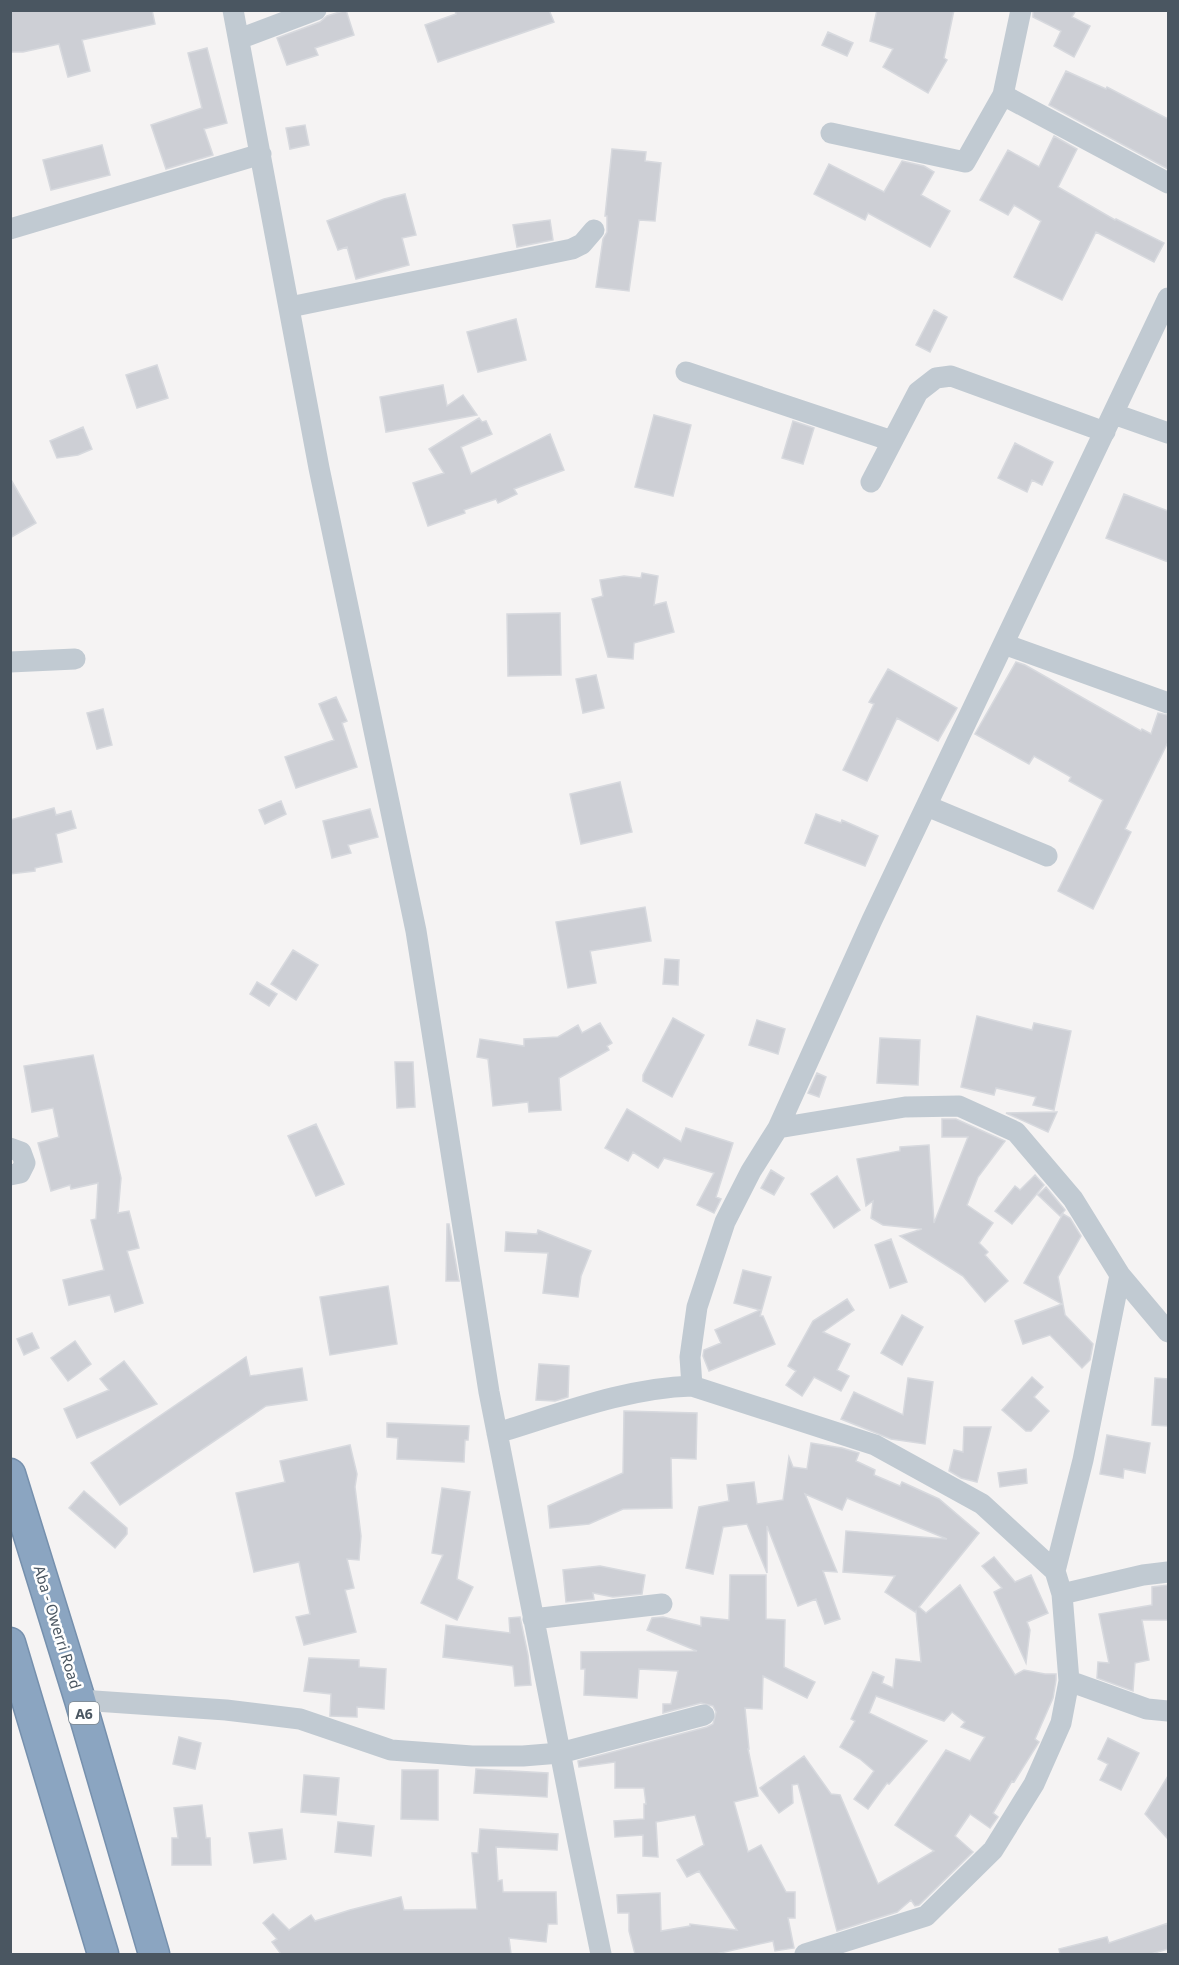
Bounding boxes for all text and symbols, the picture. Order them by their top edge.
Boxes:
street label: Aba - Owerri Road [30,1563,86,1691]
road number: A6 [69,1702,99,1724]

